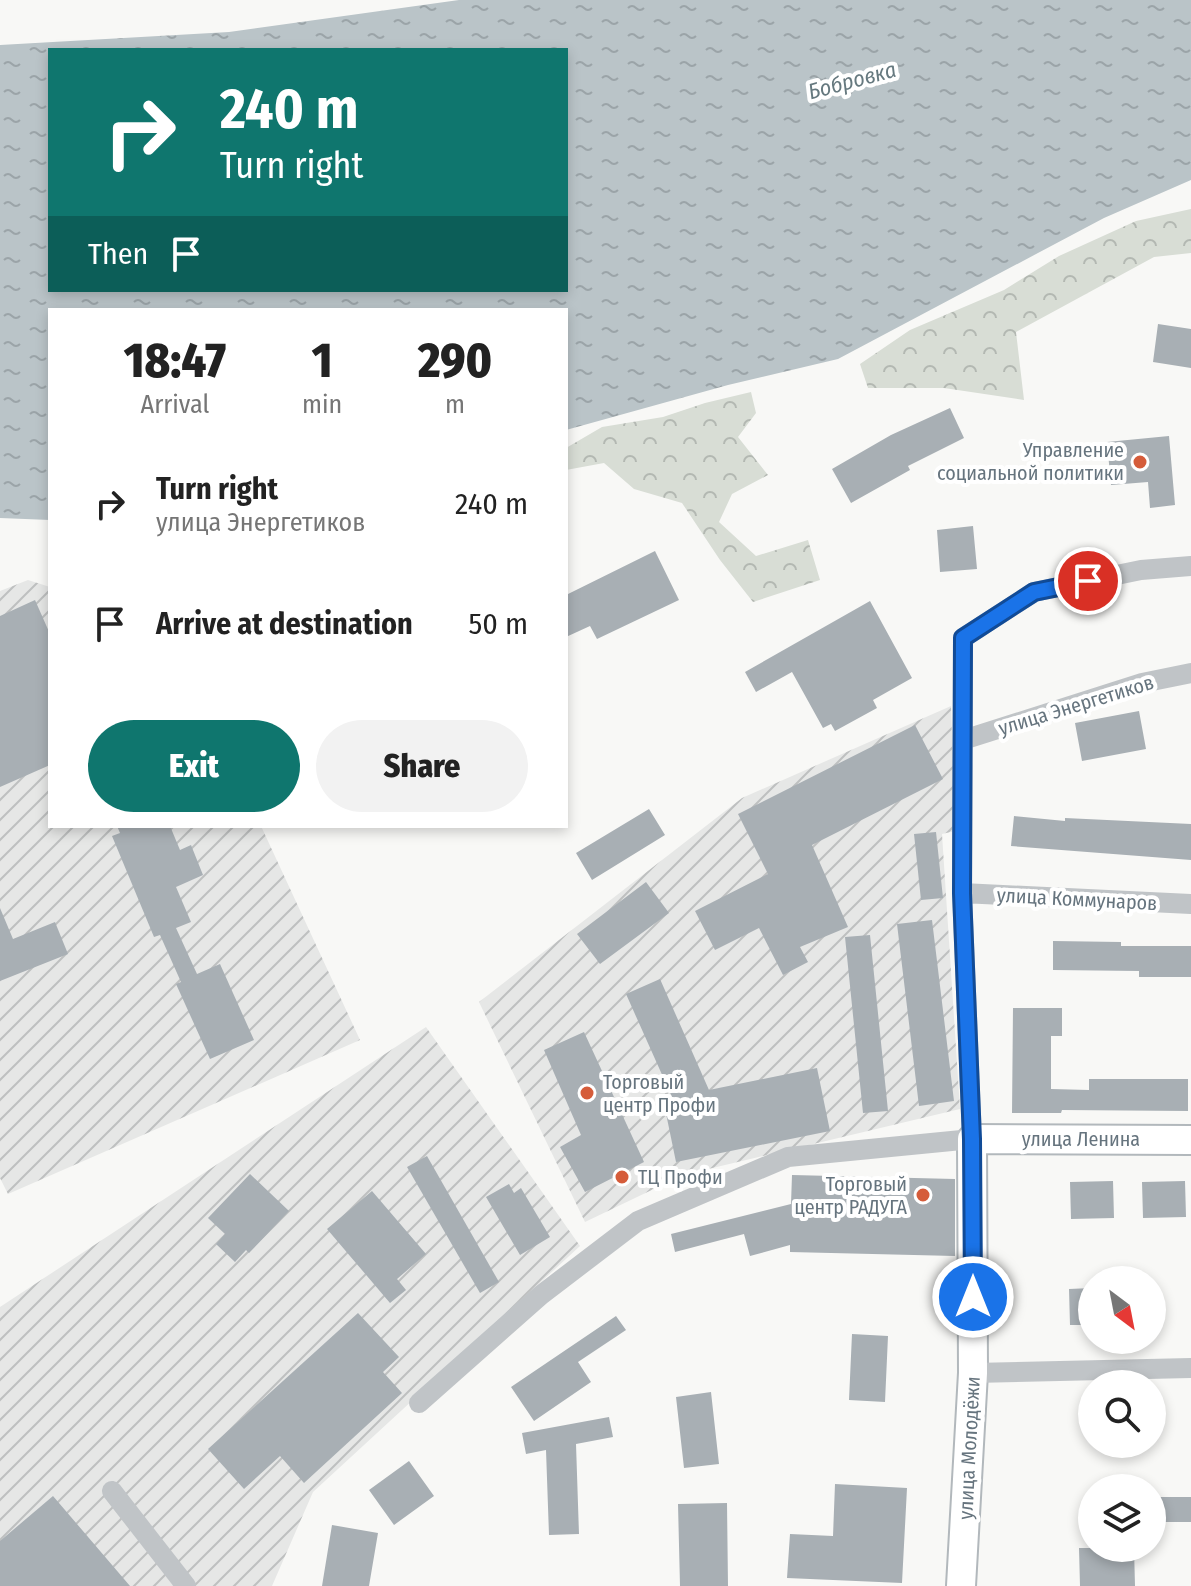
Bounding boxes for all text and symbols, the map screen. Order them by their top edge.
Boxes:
water label: Бобровка [805,56,899,105]
text: 240 m [220,76,359,143]
icon: right [88,80,192,184]
text: Turn right [220,144,363,188]
icon: arrive [164,232,208,276]
text: Then [88,236,148,272]
text: 18:47 [124,332,226,390]
text: 1 [312,332,332,390]
text: 290 [418,332,492,390]
text: Arrival [140,389,209,420]
text: min [302,389,342,420]
text: m [445,389,465,420]
place label: Управление социальной политики [937,438,1124,485]
marker: Управление социальной политики [1131,453,1149,471]
text: Turn right [156,471,278,507]
icon: right [88,482,132,526]
text: 240 m [455,486,528,522]
text: улица Энергетиков [156,507,365,538]
pin [1054,547,1122,615]
icon: arrive [1066,559,1110,603]
icon: arrive [88,602,132,646]
text: Arrive at destination [156,606,413,642]
text: 50 m [468,606,528,642]
street label: улица Энергетиков [996,670,1156,740]
button: Exit [88,720,300,812]
button: Share [316,720,528,812]
street label: улица Коммунаров [996,883,1158,915]
place label: Торговый центр Профи [603,1070,716,1117]
marker: Торговый центр Профи [578,1084,596,1102]
street label: улица Ленина [1022,1127,1140,1151]
place label: ТЦ Профи [638,1165,723,1189]
marker: ТЦ Профи [613,1168,631,1186]
place label: Торговый центр РАДУГА [794,1172,907,1219]
marker: Торговый центр РАДУГА [914,1186,932,1204]
position arrow [931,1255,1015,1339]
north arrow [1078,1266,1166,1354]
map controls [1078,1266,1166,1562]
button: search [1078,1370,1166,1458]
street label: улица Молодёжи [953,1376,985,1520]
button: layers [1078,1474,1166,1562]

